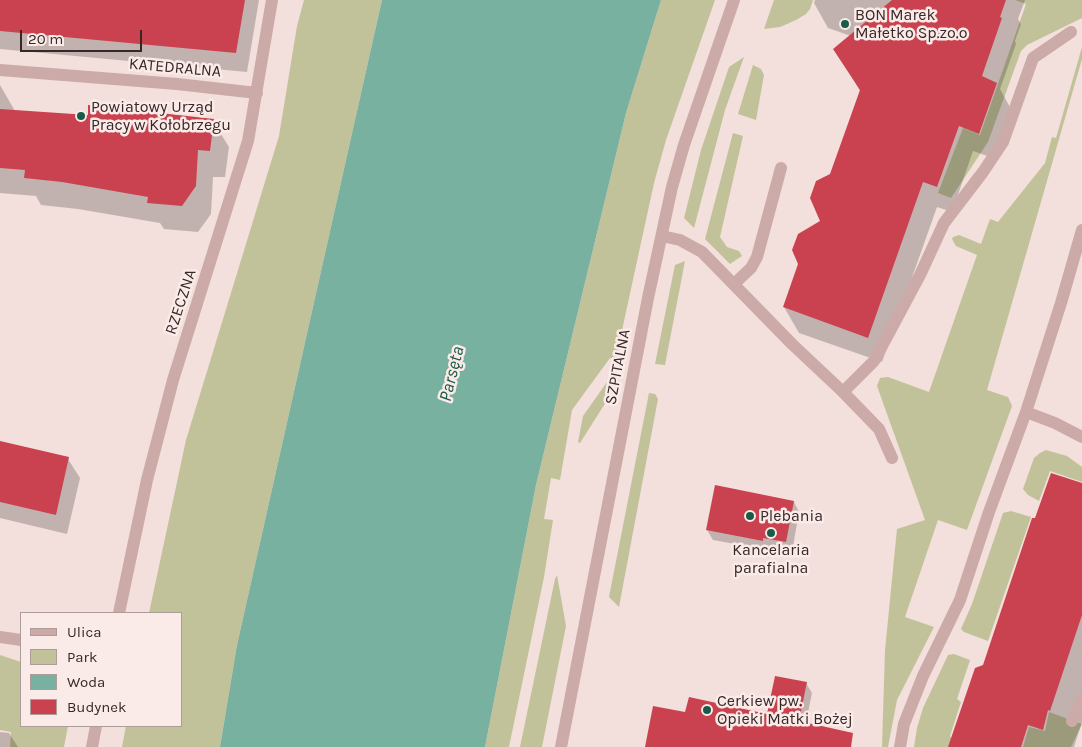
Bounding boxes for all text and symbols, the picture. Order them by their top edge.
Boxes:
place label: BON Marek Małetko Sp.zo.o [855,5,967,43]
marker: BON Marek Małetko Sp.zo.o [839,18,851,30]
scale bar [22,20,145,52]
text: 20 m [28,30,63,48]
street label: KATEDRALNA [128,54,222,82]
place label: Powiatowy Urząd Pracy w Kołobrzegu [91,97,231,135]
marker: Powiatowy Urząd Pracy w Kołobrzegu [75,110,87,122]
street label: RZECZNA [161,267,201,337]
street label: SZPITALNA [601,328,635,406]
water label: Parsęta [435,344,469,404]
place label: Plebania [760,506,823,526]
marker: Plebania [744,510,756,522]
marker: Kancelaria parafialna [765,527,777,539]
place label: Kancelaria parafialna [732,540,810,578]
legend [20,612,182,727]
text: Ulica [67,623,101,641]
text: Park [67,648,97,666]
text: Woda [67,673,105,691]
place label: Cerkiew pw. Opieki Matki Bożej [717,691,853,729]
text: Budynek [67,698,126,716]
marker: Cerkiew pw. Opieki Matki Bożej [701,704,713,716]

